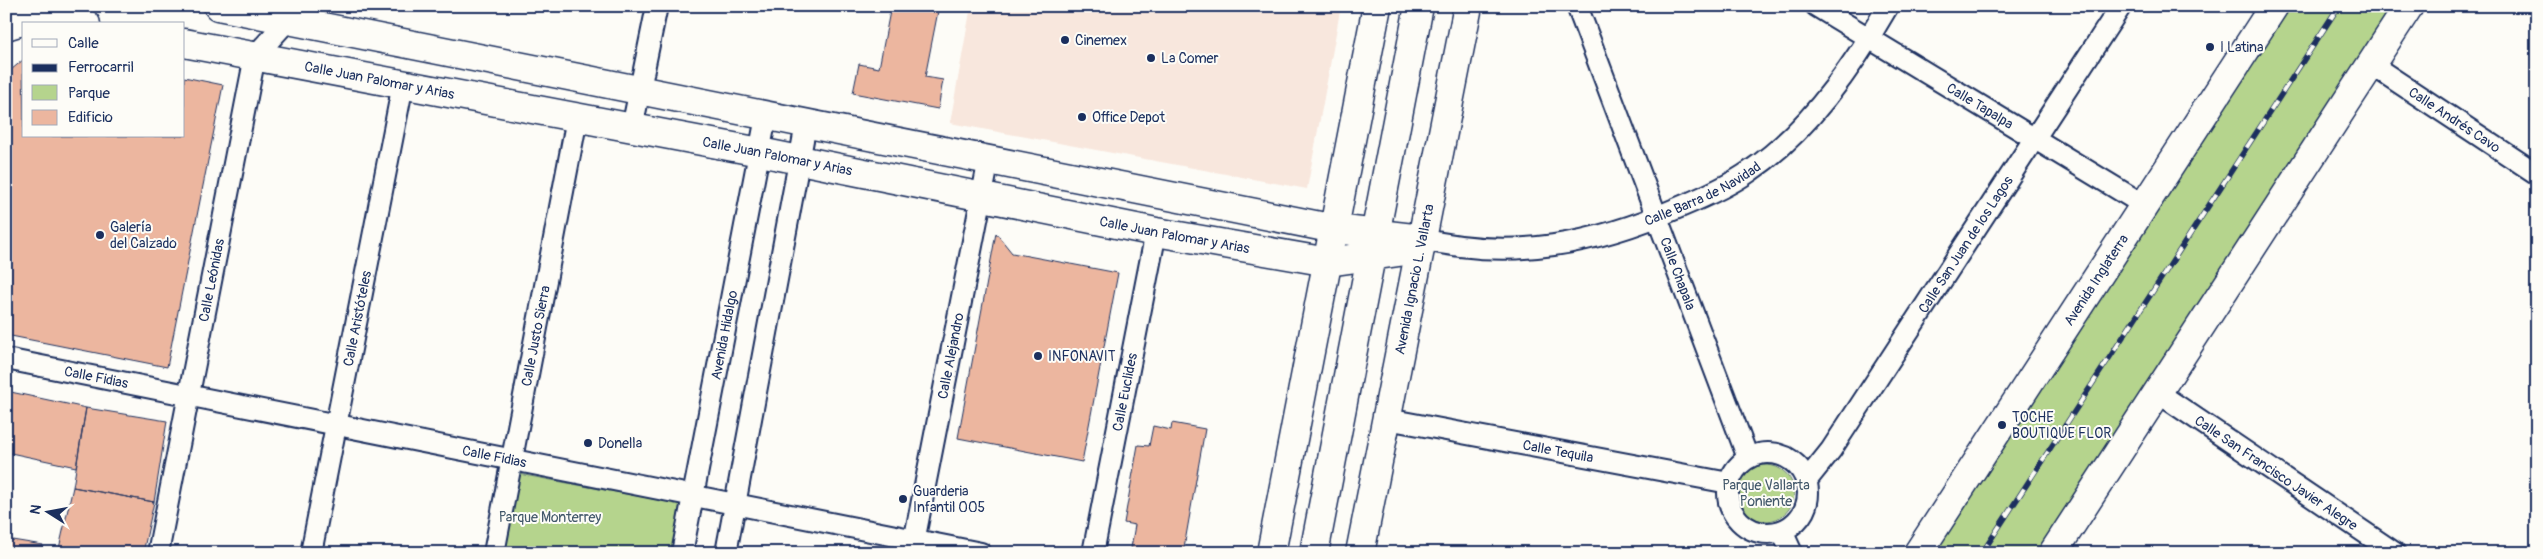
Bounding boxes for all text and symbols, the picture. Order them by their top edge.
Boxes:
legend [22,22,185,138]
place label: Cinemex [1075,32,1127,49]
text: Calle [68,34,99,53]
marker: Cinemex [1059,34,1071,46]
place label: I Latina [2220,39,2263,56]
marker: I Latina [2204,41,2216,53]
place label: La Comer [1161,50,1219,67]
marker: La Comer [1145,52,1157,64]
text: Ferrocarril [68,58,134,77]
street label: Calle Juan Palomar y Arias [303,58,457,103]
street label: Calle Tapalpa [1944,79,2017,132]
street label: Calle Andrés Cavo [2406,83,2504,156]
text: Parque [68,84,111,103]
text: Edificio [68,108,113,127]
place label: Office Depot [1092,109,1165,126]
marker: Office Depot [1076,111,1088,123]
street label: Calle Juan Palomar y Arias [701,133,854,179]
street label: Calle Barra de Navidad [1642,158,1764,229]
street label: Calle San Juan de los Lagos [1914,172,2017,316]
street label: Avenida Ignacio L. Vallarta [1391,203,1437,356]
street label: Calle Juan Palomar y Arias [1098,212,1252,257]
place label: Galería del Calzado [110,219,177,252]
marker: Galería del Calzado [94,229,106,241]
street label: Avenida Inglaterra [2060,231,2132,329]
street label: Calle Chapala [1657,235,1700,312]
street label: Calle Leónidas [195,236,228,323]
street label: Calle Aristóteles [339,268,375,368]
street label: Calle Justo Sierra [517,284,553,388]
street label: Avenida Hidalgo [707,288,741,381]
street label: Calle Alejandro [934,311,967,400]
place label: INFONAVIT [1048,348,1116,365]
marker: INFONAVIT [1032,350,1044,362]
street label: Calle Euclides [1109,351,1141,433]
street label: Calle Fidias [63,362,130,392]
place label: TOCHE BOUTIQUE FLOR [2012,409,2111,442]
street label: Calle San Francisco Javier Alegre [2192,412,2361,534]
marker: TOCHE BOUTIQUE FLOR [1996,419,2008,431]
place label: Donella [598,435,642,452]
street label: Calle Tequila [1521,436,1595,466]
marker: Donella [582,437,594,449]
street label: Calle Fidias [461,442,529,471]
park label: Parque Vallarta Poniente [1722,477,1810,510]
place label: Guarderia Infantil 005 [913,483,985,516]
north arrow [22,486,72,536]
marker: Guarderia Infantil 005 [897,493,909,505]
text: N [26,503,45,516]
park label: Parque Monterrey [499,509,601,526]

